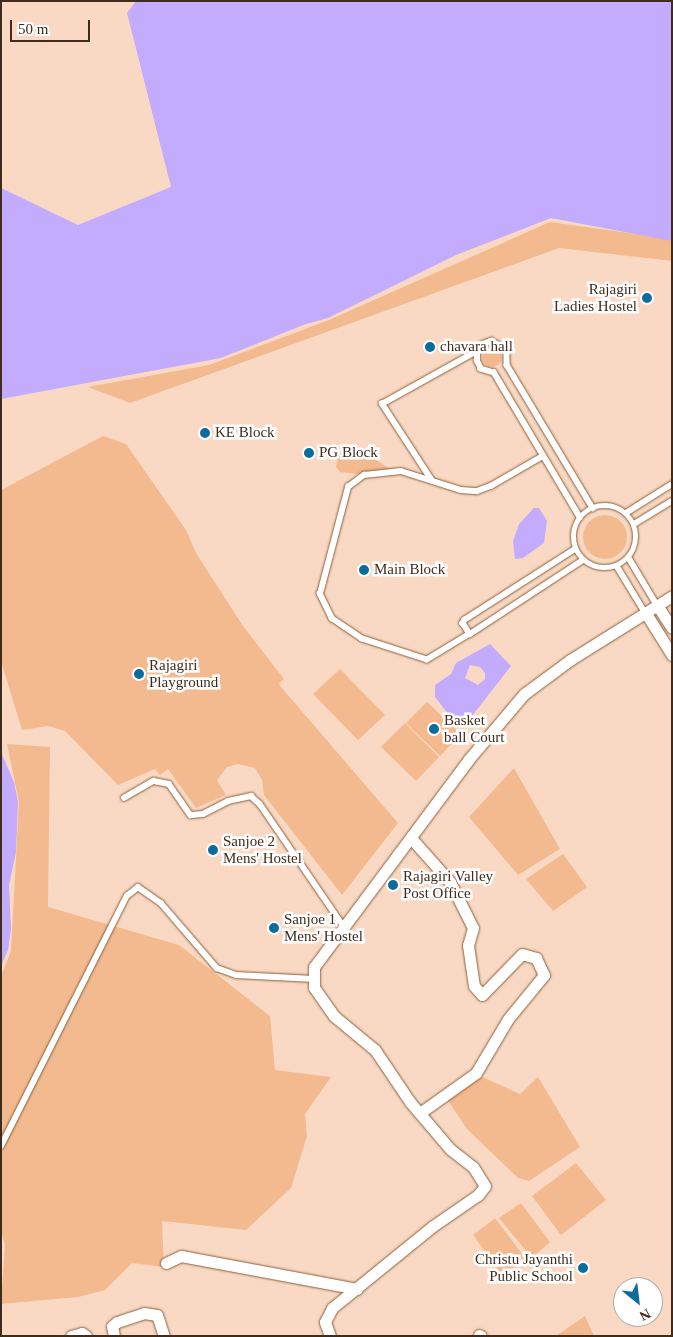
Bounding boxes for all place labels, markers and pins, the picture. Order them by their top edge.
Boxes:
place label: Rajagiri Ladies Hostel [554,280,637,315]
marker: Rajagiri Ladies Hostel [641,292,653,304]
place label: chavara hall [440,338,513,356]
marker: chavara hall [424,341,436,353]
place label: KE Block [215,424,275,442]
marker: KE Block [199,427,211,439]
place label: PG Block [319,444,378,462]
marker: PG Block [303,447,315,459]
place label: Main Block [374,561,445,579]
marker: Main Block [358,564,370,576]
place label: Rajagiri Playground [149,656,218,691]
marker: Rajagiri Playground [133,668,145,680]
place label: Basket ball Court [444,711,504,746]
marker: Basket ball Court [428,723,440,735]
place label: Sanjoe 2 Mens' Hostel [223,832,302,867]
marker: Sanjoe 2 Mens' Hostel [207,844,219,856]
place label: Rajagiri Valley Post Office [403,867,493,902]
marker: Rajagiri Valley Post Office [387,879,399,891]
place label: Sanjoe 1 Mens' Hostel [284,910,363,945]
marker: Sanjoe 1 Mens' Hostel [268,922,280,934]
place label: Christu Jayanthi Public School [475,1250,573,1285]
marker: Christu Jayanthi Public School [577,1262,589,1274]

